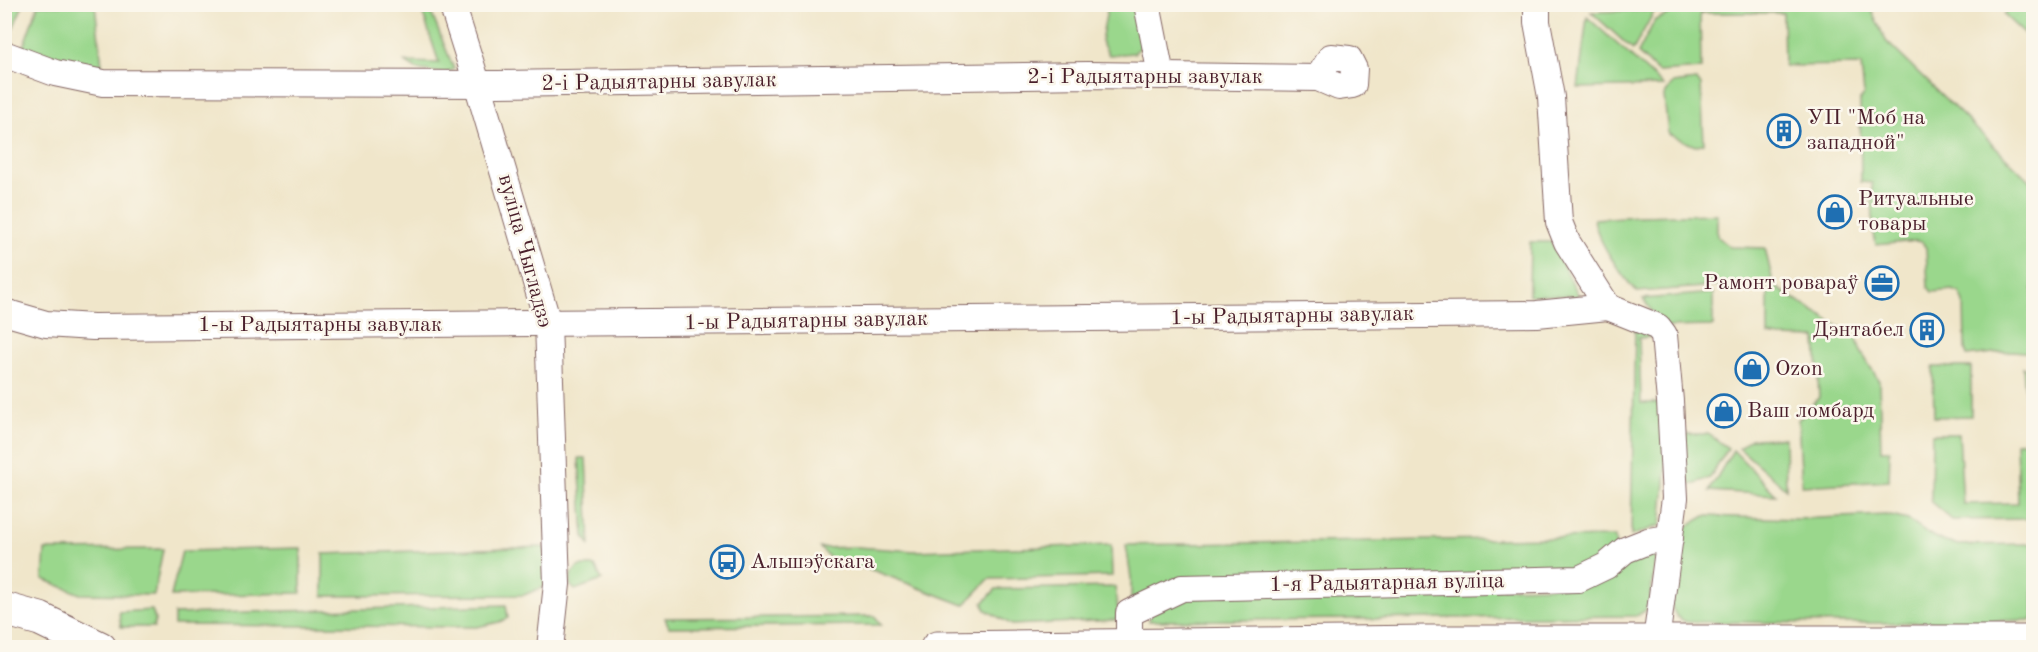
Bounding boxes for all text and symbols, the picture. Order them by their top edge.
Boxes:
street label: 2-і Радыятарны завулак [1027,66,1263,88]
street label: 2-і Радыятарны завулак [541,69,777,95]
place label: УП "Моб на западной" [1807,107,1926,154]
building icon: УП "Моб на западной" [1766,113,1802,149]
street label: вуліца Чыгладзэ [494,172,556,330]
place label: Ритуальные товары [1858,188,1974,235]
shop icon: Ритуальные товары [1817,194,1853,230]
office icon: Рамонт ровараў [1864,265,1900,301]
place label: Рамонт ровараў [1703,272,1859,294]
street label: 1-ы Радыятарны завулак [1170,303,1414,329]
street label: 1-ы Радыятарны завулак [684,308,928,334]
building icon: Дэнтабел [1909,312,1945,348]
street label: 1-ы Радыятарны завулак [198,314,442,336]
place label: Дэнтабел [1812,319,1904,341]
shop icon: Ozon [1734,351,1770,387]
place label: Ozon [1775,358,1823,380]
shop icon: Ваш ломбард [1706,393,1742,429]
place label: Ваш ломбард [1747,400,1874,422]
bus stop icon: Альшэўскага [709,544,745,580]
place label: Альшэўскага [750,551,875,573]
street label: 1-я Радыятарная вуліца [1269,570,1505,596]

